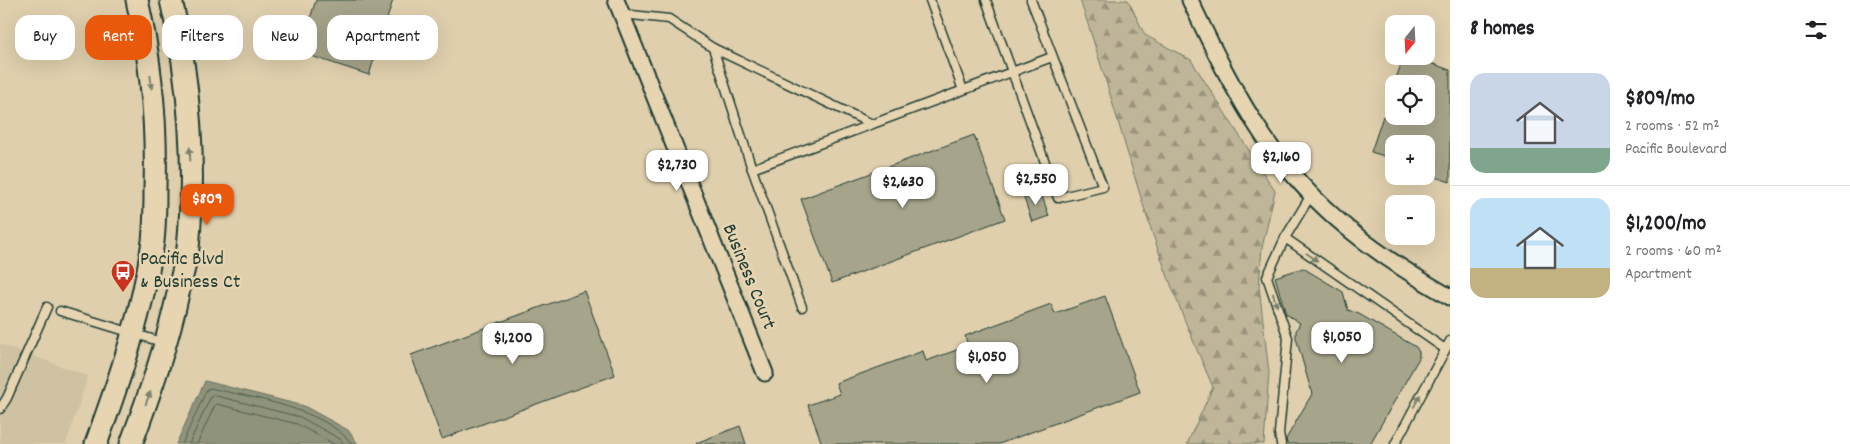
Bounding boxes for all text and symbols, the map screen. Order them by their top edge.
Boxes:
chip: Buy [15,15,75,60]
chip: Rent [85,15,152,60]
chip: Filters [162,15,243,60]
chip: New [253,15,317,60]
chip: Apartment [327,15,438,60]
north arrow [1385,15,1435,65]
map controls [1385,15,1435,245]
text: 8 homes [1470,15,1535,45]
icon: filters [1802,16,1830,44]
one-way arrow [147,75,155,91]
button: locate [1385,75,1435,125]
text: $809/mo [1625,85,1695,115]
icon: home [1510,93,1570,153]
text: 2 rooms · 52 m² [1625,115,1719,138]
button: + [1385,135,1435,185]
text: Pacific Boulevard [1625,138,1727,161]
pin: $2,160 [1240,142,1322,184]
one-way arrow [186,145,194,161]
text: $2,160 [1262,146,1300,169]
pin: $2,730 [636,150,718,192]
text: $2,730 [657,154,697,177]
pin: $2,550 [995,164,1077,206]
pin: $2,630 [862,166,944,209]
text: $2,550 [1015,168,1057,191]
text: $2,630 [882,171,924,194]
pin: $809 [177,184,237,226]
text: $809 [192,188,222,211]
button: − [1385,195,1435,245]
text: $1,200/mo [1625,210,1706,240]
icon: home [1510,218,1570,278]
street label: Business Court [714,220,782,334]
text: 2 rooms · 60 m² [1625,240,1722,263]
place label: Pacific Blvd & Business Ct [140,246,240,297]
one-way arrow [1305,252,1319,262]
bus stop icon: Pacific Blvd & Business Ct [110,259,136,293]
text: Apartment [1625,263,1692,286]
one-way arrow [1271,293,1279,308]
pin: $1,200 [472,322,554,365]
pin: $1,050 [1301,322,1383,364]
text: $1,050 [1322,326,1362,349]
text: $1,200 [493,327,533,350]
pin: $1,050 [946,342,1028,384]
text: $1,050 [967,346,1007,369]
one-way arrow [145,391,152,406]
one-way arrow [1413,394,1421,408]

